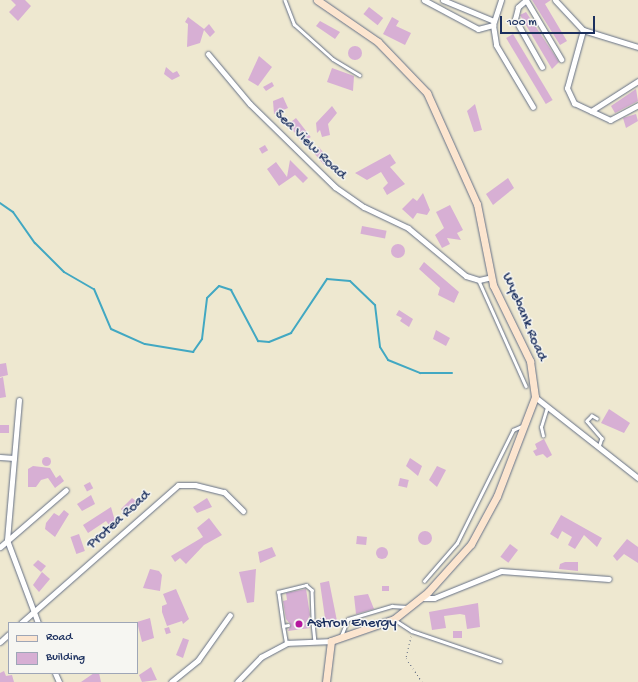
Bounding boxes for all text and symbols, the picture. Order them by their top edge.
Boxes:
scale bar [502,8,597,34]
text: 100 m [507,16,537,30]
street label: Sea View Road [270,106,350,184]
street label: Wyebank Road [497,270,551,364]
street label: Protea Road [83,487,155,553]
place label: Astron Energy [307,615,397,633]
marker: Astron Energy [294,619,304,629]
legend [8,622,138,674]
text: Road [46,631,72,645]
text: Building [46,651,85,665]

